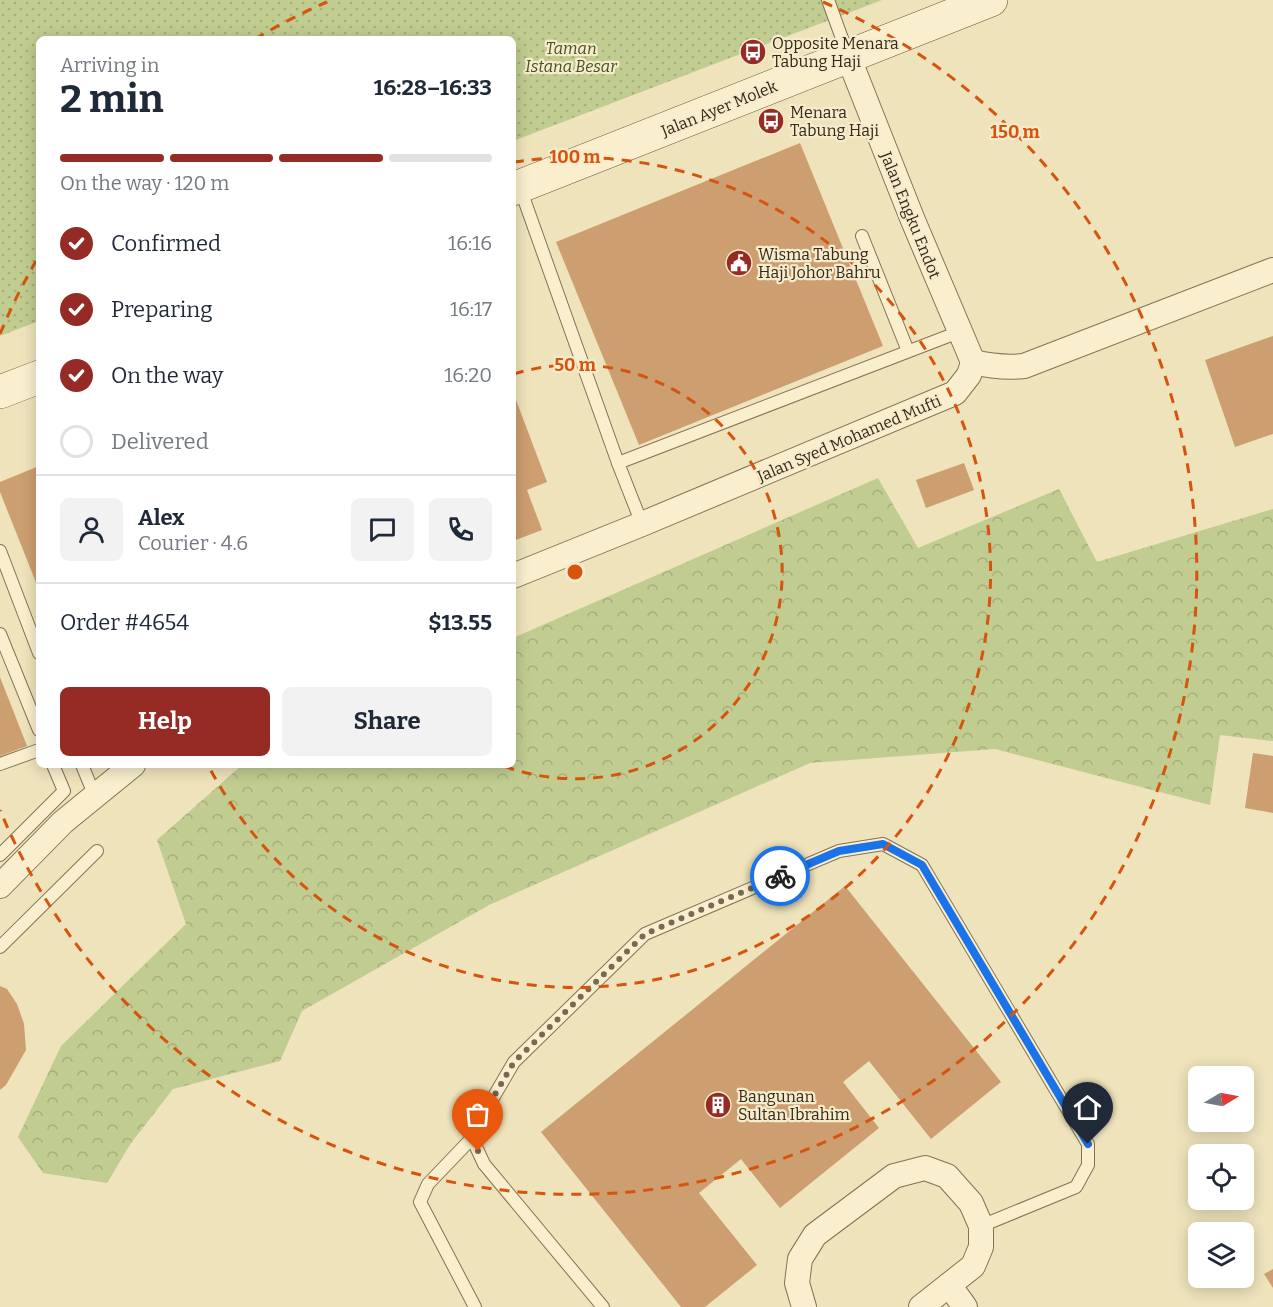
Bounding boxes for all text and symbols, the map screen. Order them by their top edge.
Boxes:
place label: Opposite Menara Tabung Haji [772,34,899,71]
bus stop icon: Opposite Menara Tabung Haji [738,37,768,67]
park label: Taman Istana Besar [525,39,618,76]
text: Arriving in [60,53,159,77]
text: 16:28–16:33 [374,74,492,101]
text: 2 min [60,76,164,122]
street label: Jalan Ayer Molek [657,77,780,141]
place label: Menara Tabung Haji [790,103,879,140]
bus stop icon: Menara Tabung Haji [756,106,786,136]
text: 150 m [990,121,1040,143]
text: 100 m [549,146,601,168]
street label: Jalan Engku Endot [876,148,945,282]
text: On the way · 120 m [60,171,229,195]
icon: check [60,227,93,260]
text: Confirmed [111,230,221,257]
text: 16:16 [448,231,492,255]
place label: Wisma Tabung Haji Johor Bahru [758,245,881,282]
public building icon: Wisma Tabung Haji Johor Bahru [724,248,754,278]
icon: check [60,293,93,326]
text: Preparing [111,296,213,323]
text: 16:17 [450,297,492,321]
text: 50 m [554,354,596,376]
icon: check [60,359,93,392]
text: On the way [111,362,223,389]
text: 16:20 [444,363,492,387]
street label: Jalan Syed Mohamed Mufti [754,391,944,486]
text: Delivered [111,428,209,455]
button: person [60,498,123,561]
button: chat [351,498,414,561]
button: phone [429,498,492,561]
text: Alex [138,504,184,531]
text: Courier · 4.6 [138,531,248,555]
centre of rings [565,562,585,582]
text: Order #4654 [60,609,189,636]
text: $13.55 [428,609,492,636]
button: Help [60,687,270,756]
button: Share [282,687,492,756]
courier [750,846,810,906]
icon: bike [764,860,797,893]
north arrow [1188,1066,1254,1132]
map controls [1188,1066,1254,1288]
pin [1062,1082,1113,1144]
place label: Bangunan Sultan Ibrahim [738,1087,850,1124]
pin [452,1089,503,1151]
building icon: Bangunan Sultan Ibrahim [703,1090,733,1120]
icon: home [1071,1091,1104,1124]
icon: bag [461,1098,494,1131]
button: locate [1188,1144,1254,1210]
button: layers [1188,1222,1254,1288]

